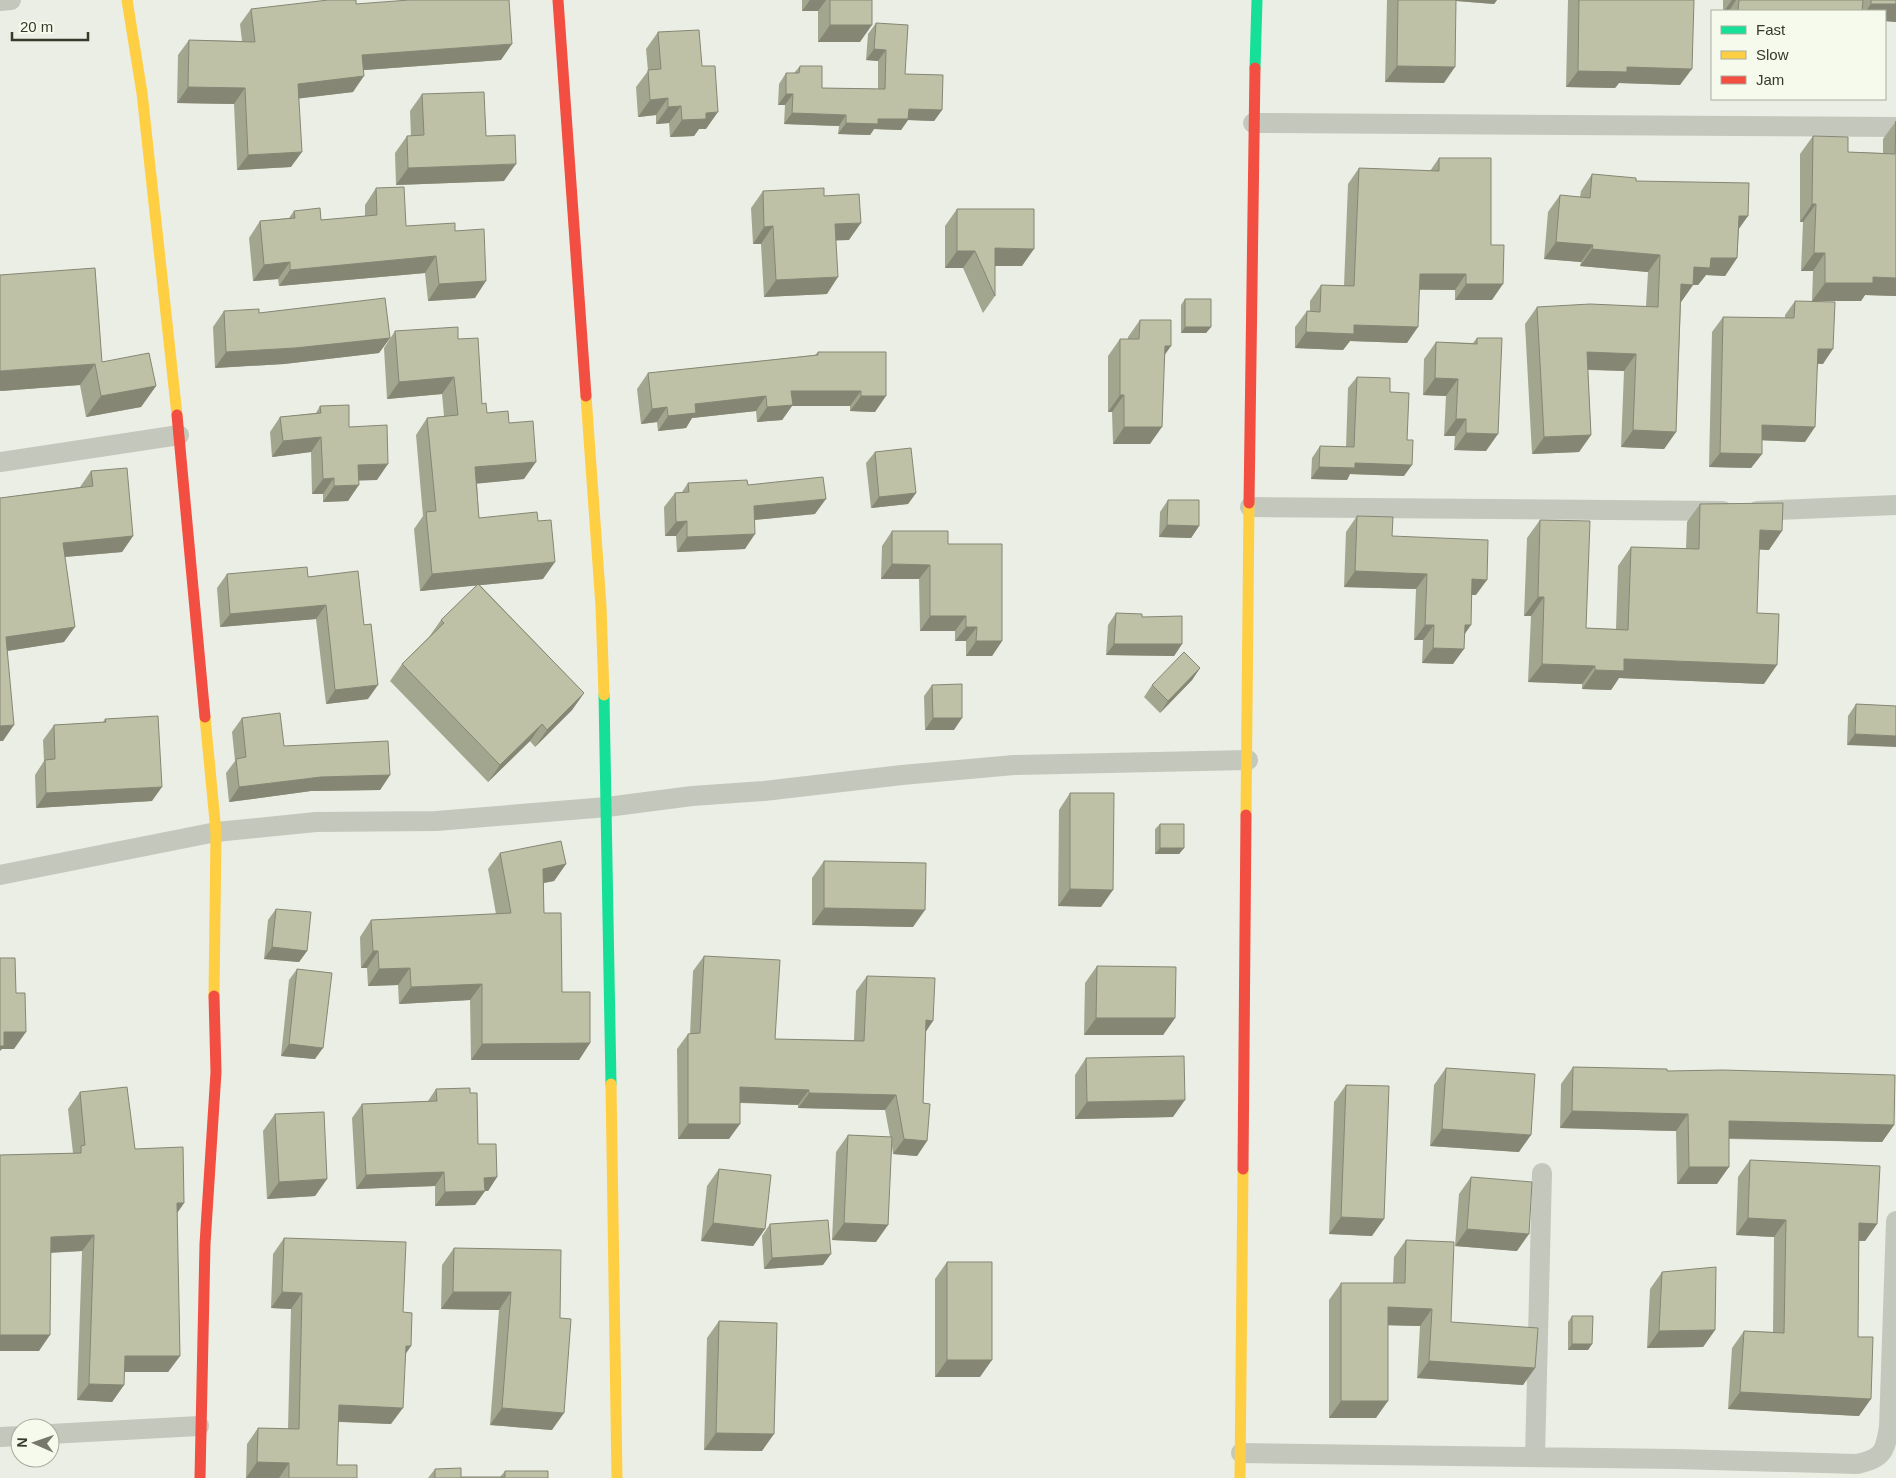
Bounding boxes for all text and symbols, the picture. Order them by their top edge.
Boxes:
scale bar [12,10,89,42]
legend [1711,10,1886,100]
text: 20 m [20,18,53,35]
text: Fast [1756,21,1786,38]
text: Slow [1756,46,1789,63]
text: Jam [1756,71,1784,88]
north arrow [10,1418,60,1468]
text: N [14,1437,30,1448]

